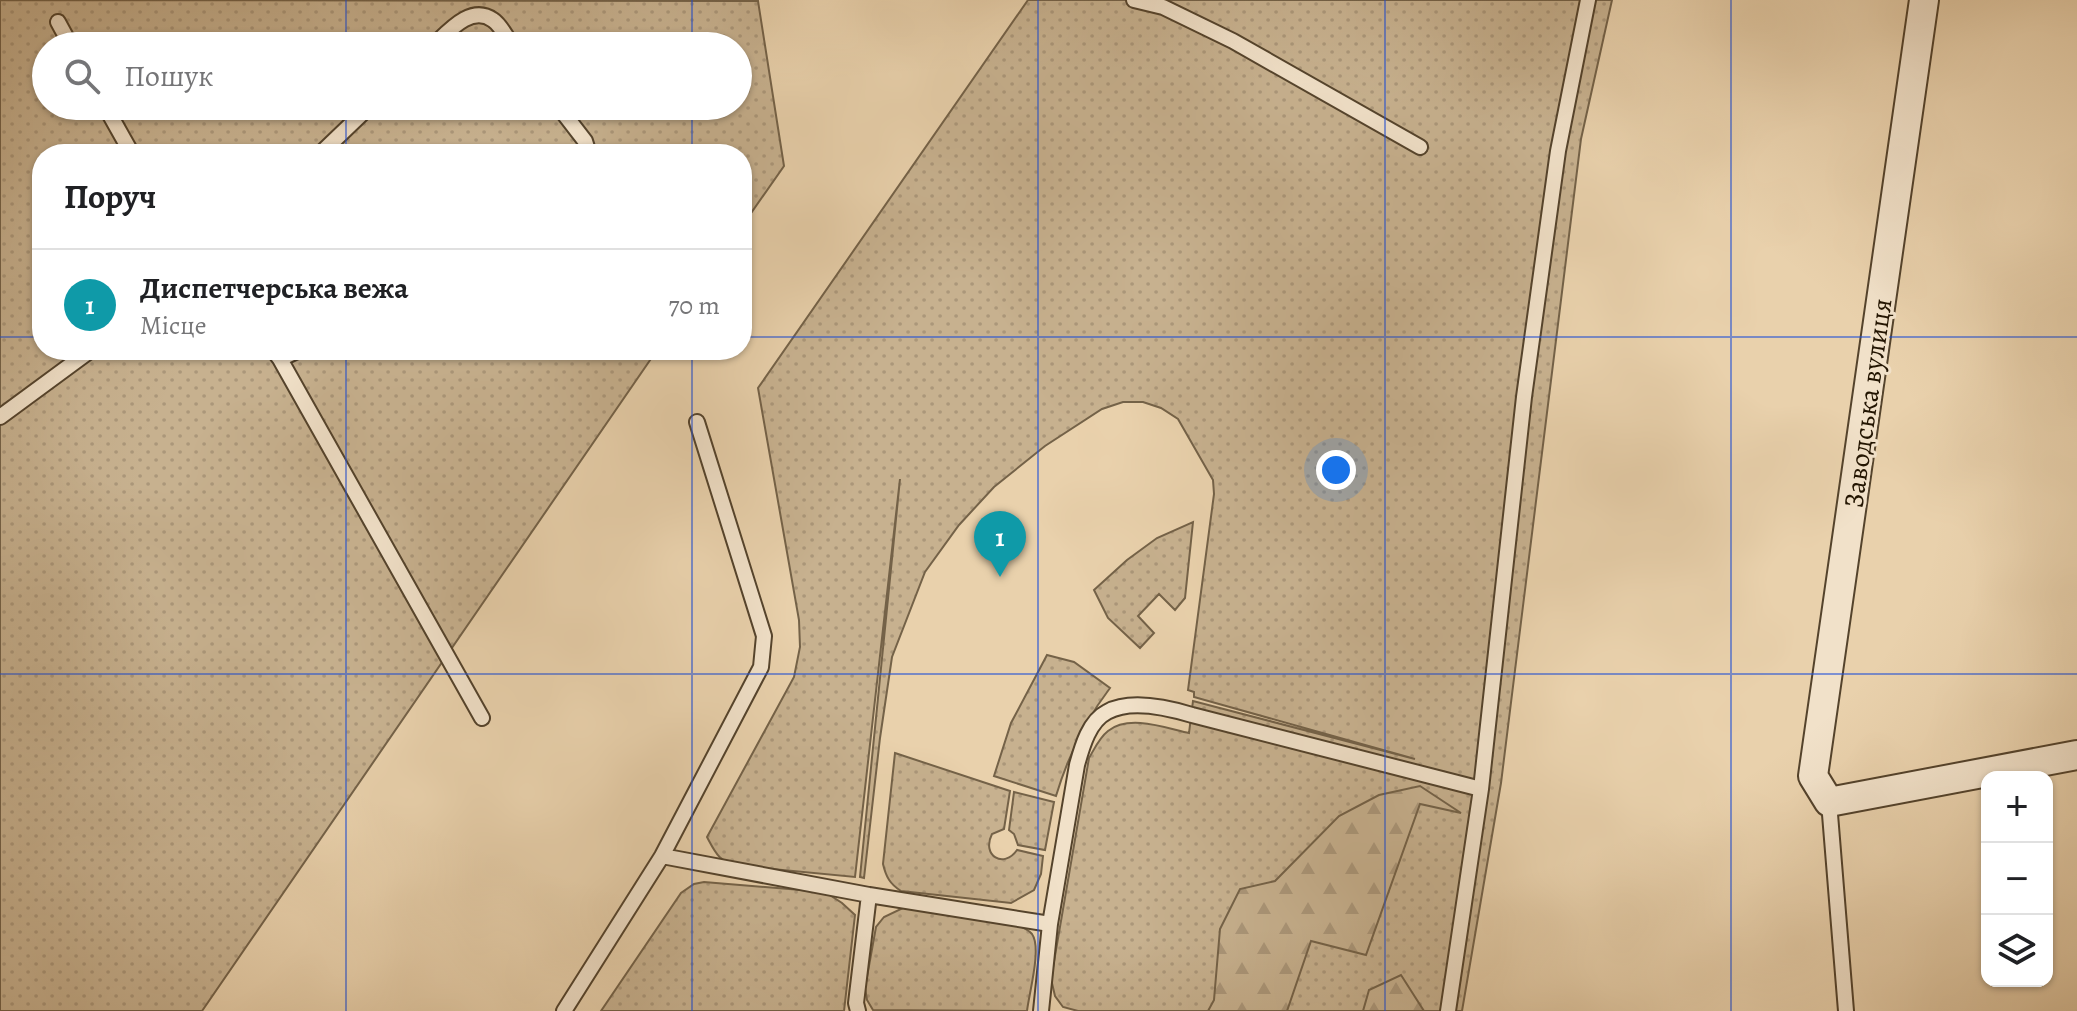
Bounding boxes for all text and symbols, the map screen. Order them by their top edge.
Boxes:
search box [32,32,752,120]
icon: search [60,54,104,98]
text: Пошук [124,56,214,96]
text: Поруч [64,173,156,220]
text: Диспетчерська вежа [140,268,408,308]
text: 1 [85,288,95,323]
text: 70 m [668,288,720,323]
street label: Заводська вулиця [1834,296,1901,510]
text: Місце [140,308,207,343]
your location [1316,450,1356,490]
pin: 1 [974,511,1026,577]
map controls [1981,771,2053,987]
button: + [1981,771,2053,843]
button: − [1981,843,2053,915]
button: layers [1981,915,2053,987]

